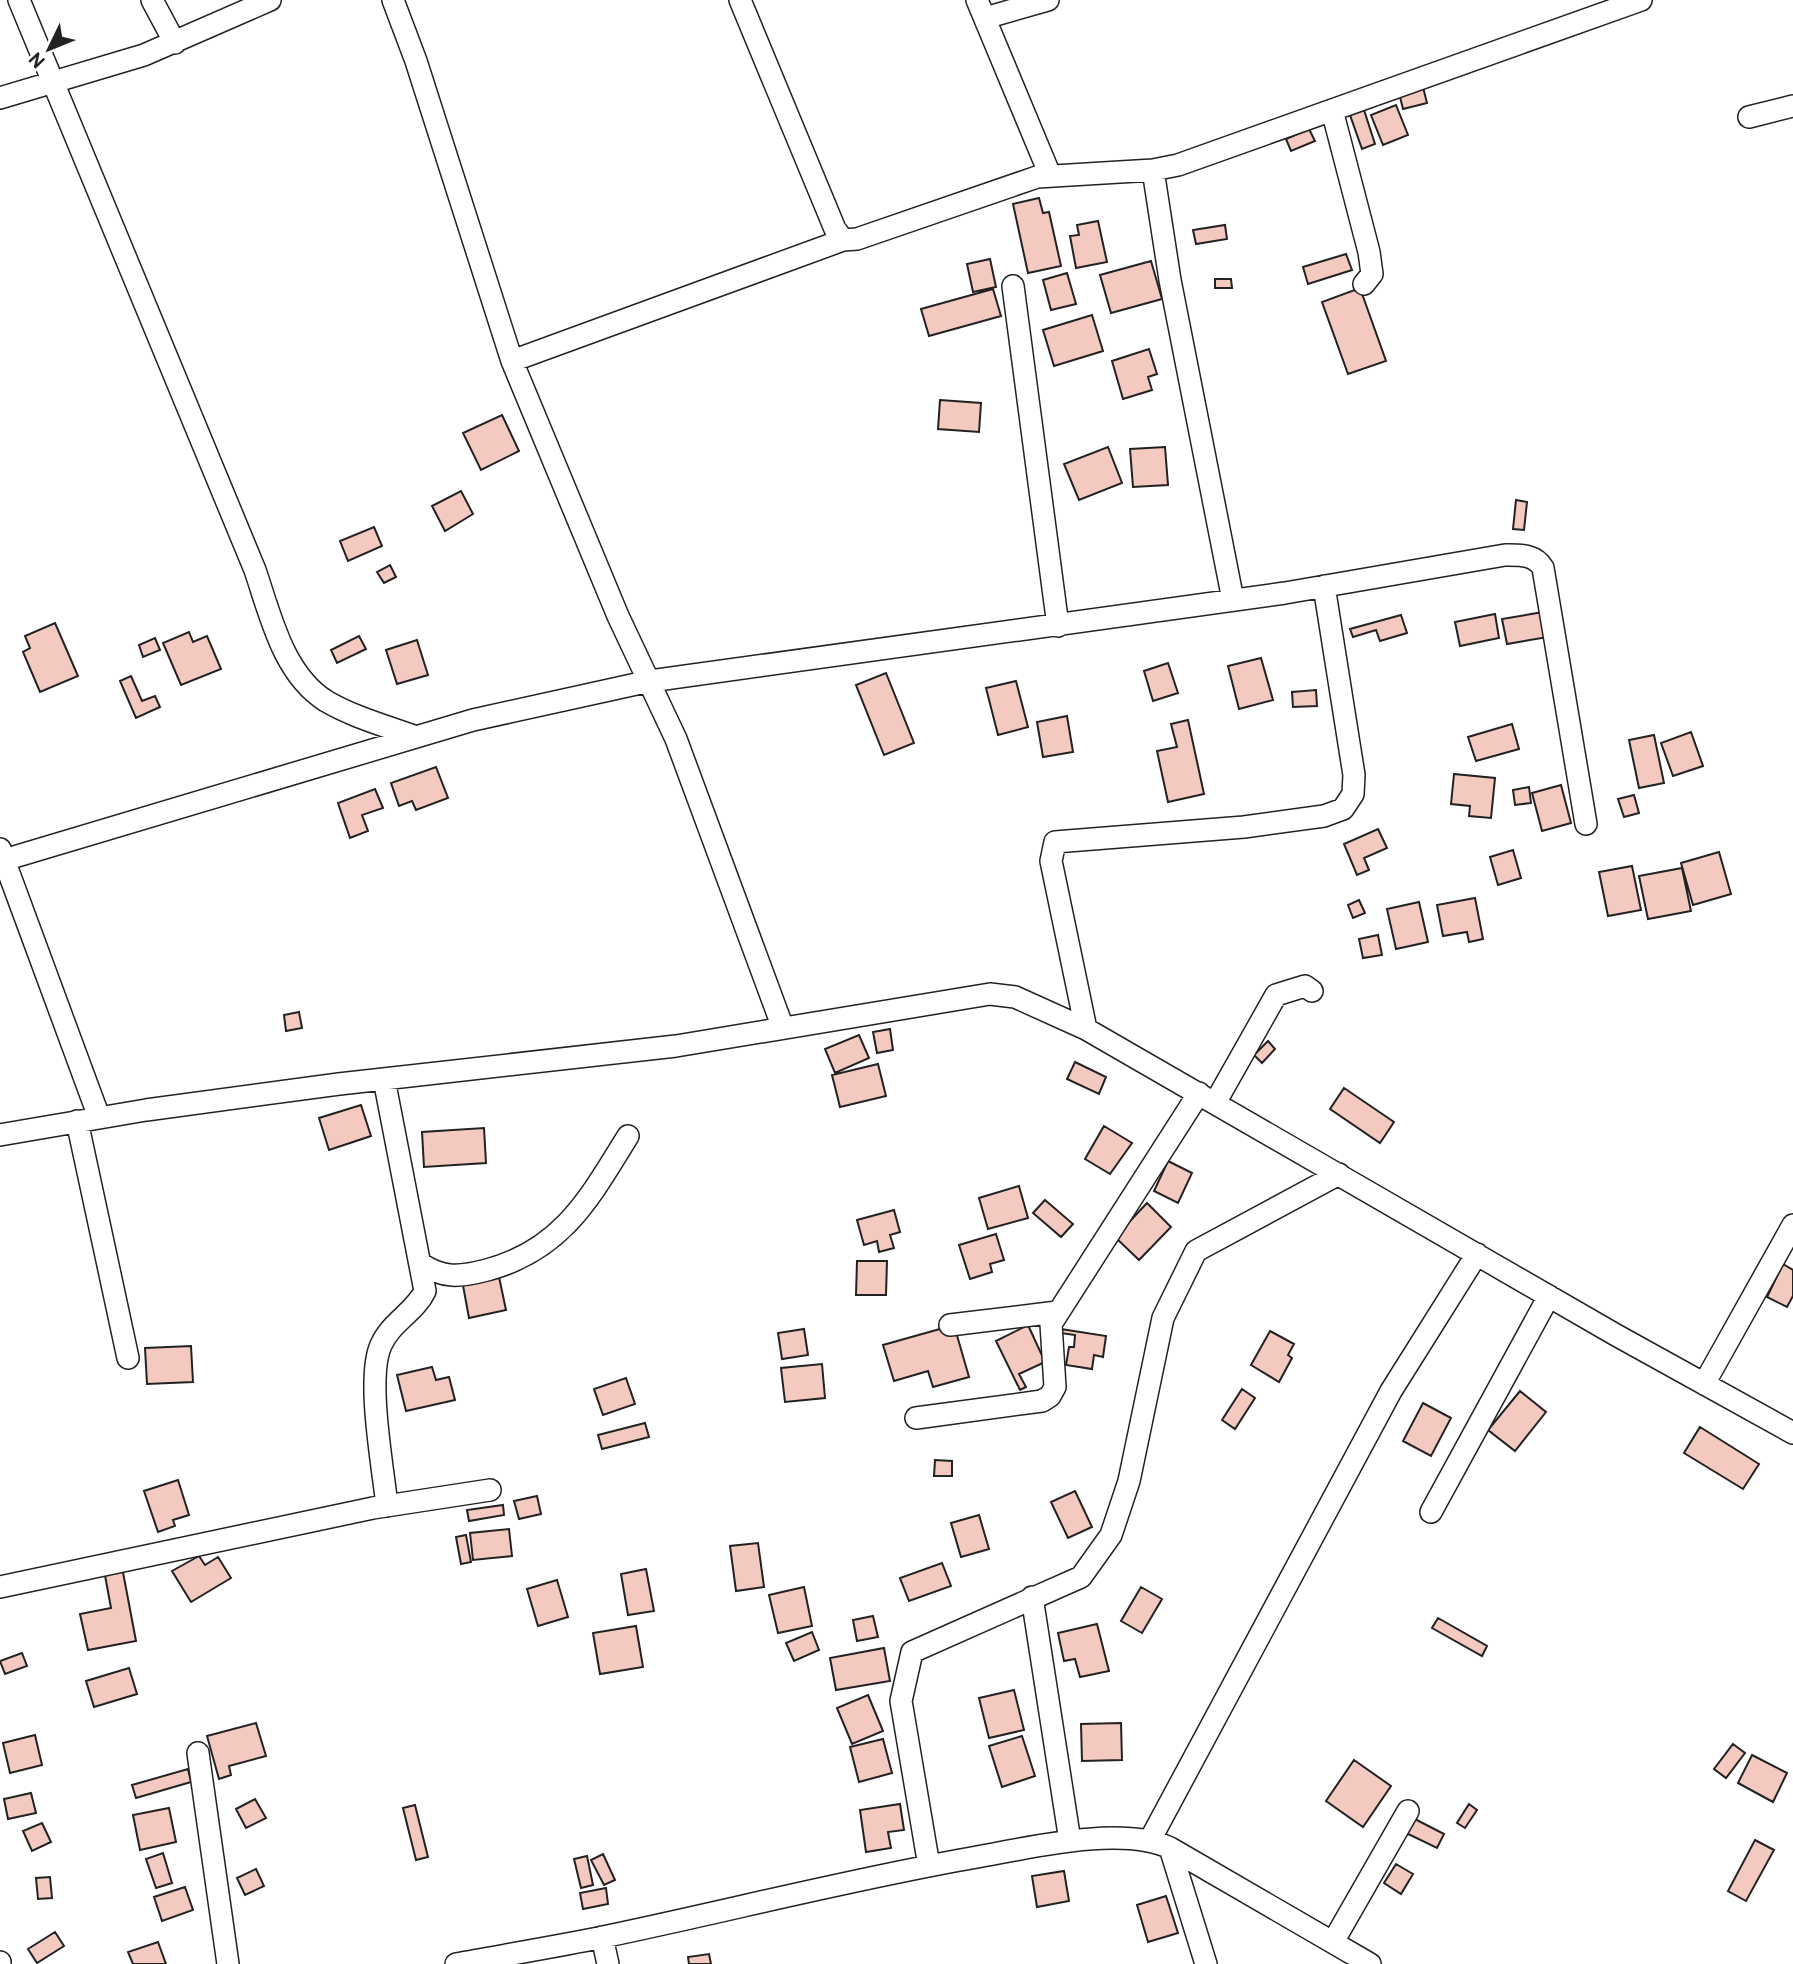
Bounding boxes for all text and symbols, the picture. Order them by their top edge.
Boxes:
north arrow [14,14,84,84]
text: N [25,46,51,72]

